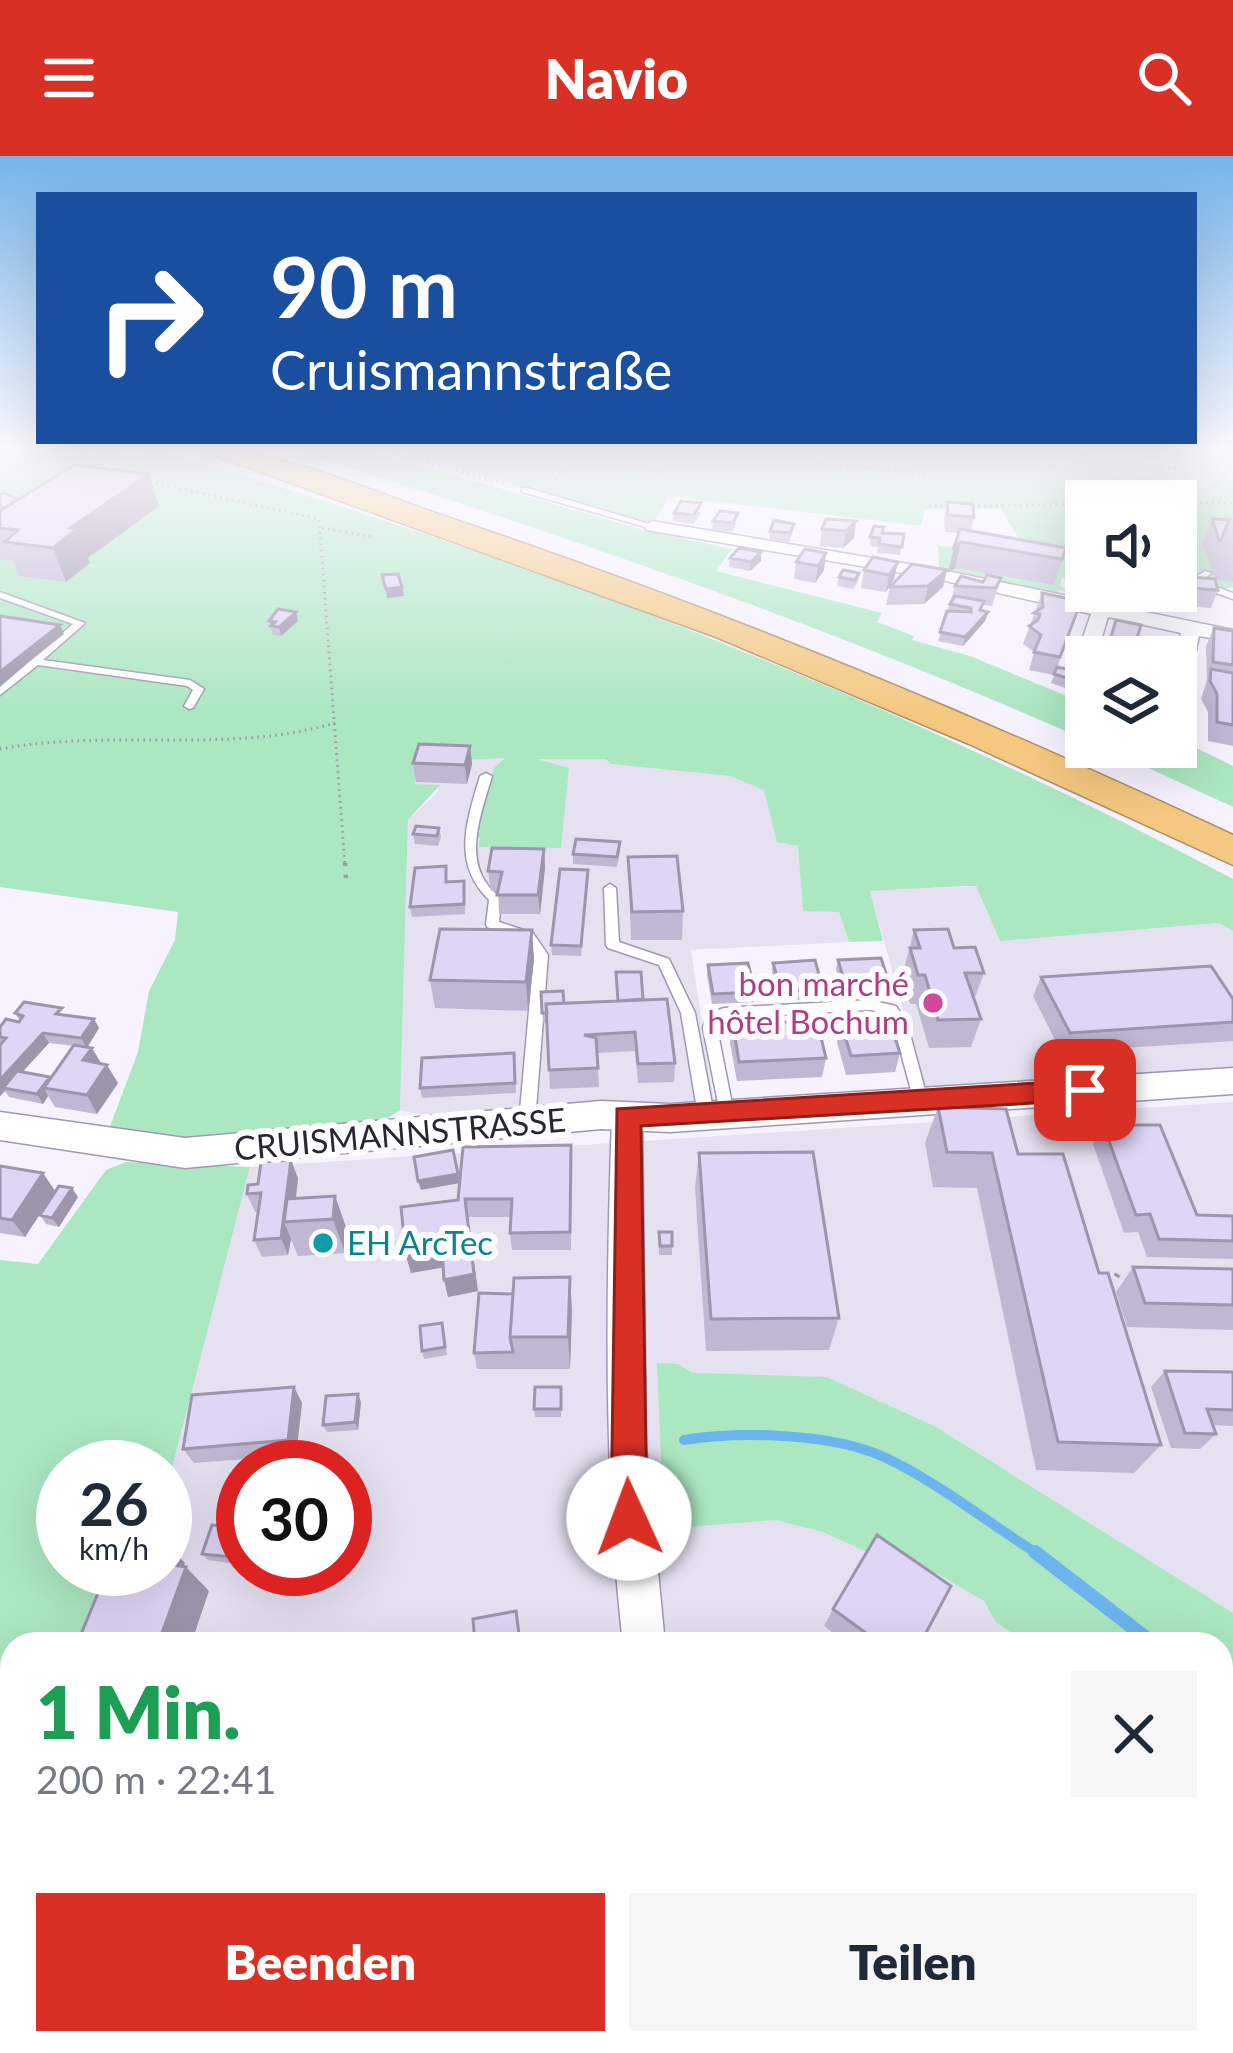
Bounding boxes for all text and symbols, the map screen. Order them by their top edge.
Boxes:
icon: menu [36,45,102,111]
icon: search [1131,45,1197,111]
text: Navio [545,46,688,111]
text: 90 m [270,235,458,336]
icon: right [72,240,228,396]
text: Cruismannstraße [270,337,672,402]
map controls [1065,480,1197,768]
button: sound [1065,480,1197,612]
button: layers [1065,636,1197,768]
place label: bon marché hôtel Bochum [707,963,909,1041]
marker: bon marché hôtel Bochum [920,990,946,1016]
pin [1034,1039,1136,1141]
icon: arrive [1052,1057,1118,1123]
street label: CRUISMANNSTRASSE [232,1099,567,1167]
place label: EH ArcTec [347,1222,493,1262]
marker: EH ArcTec [310,1230,336,1256]
speed limit sign: 30 [216,1440,372,1596]
position arrow [566,1455,692,1581]
text: 26 [79,1467,149,1539]
text: km/h [79,1530,149,1566]
text: 1 Min. [36,1668,240,1754]
button: close [1071,1671,1197,1797]
text: 200 m · 22:41 [36,1756,276,1802]
button: Beenden [36,1893,605,2031]
button: Teilen [629,1893,1197,2031]

